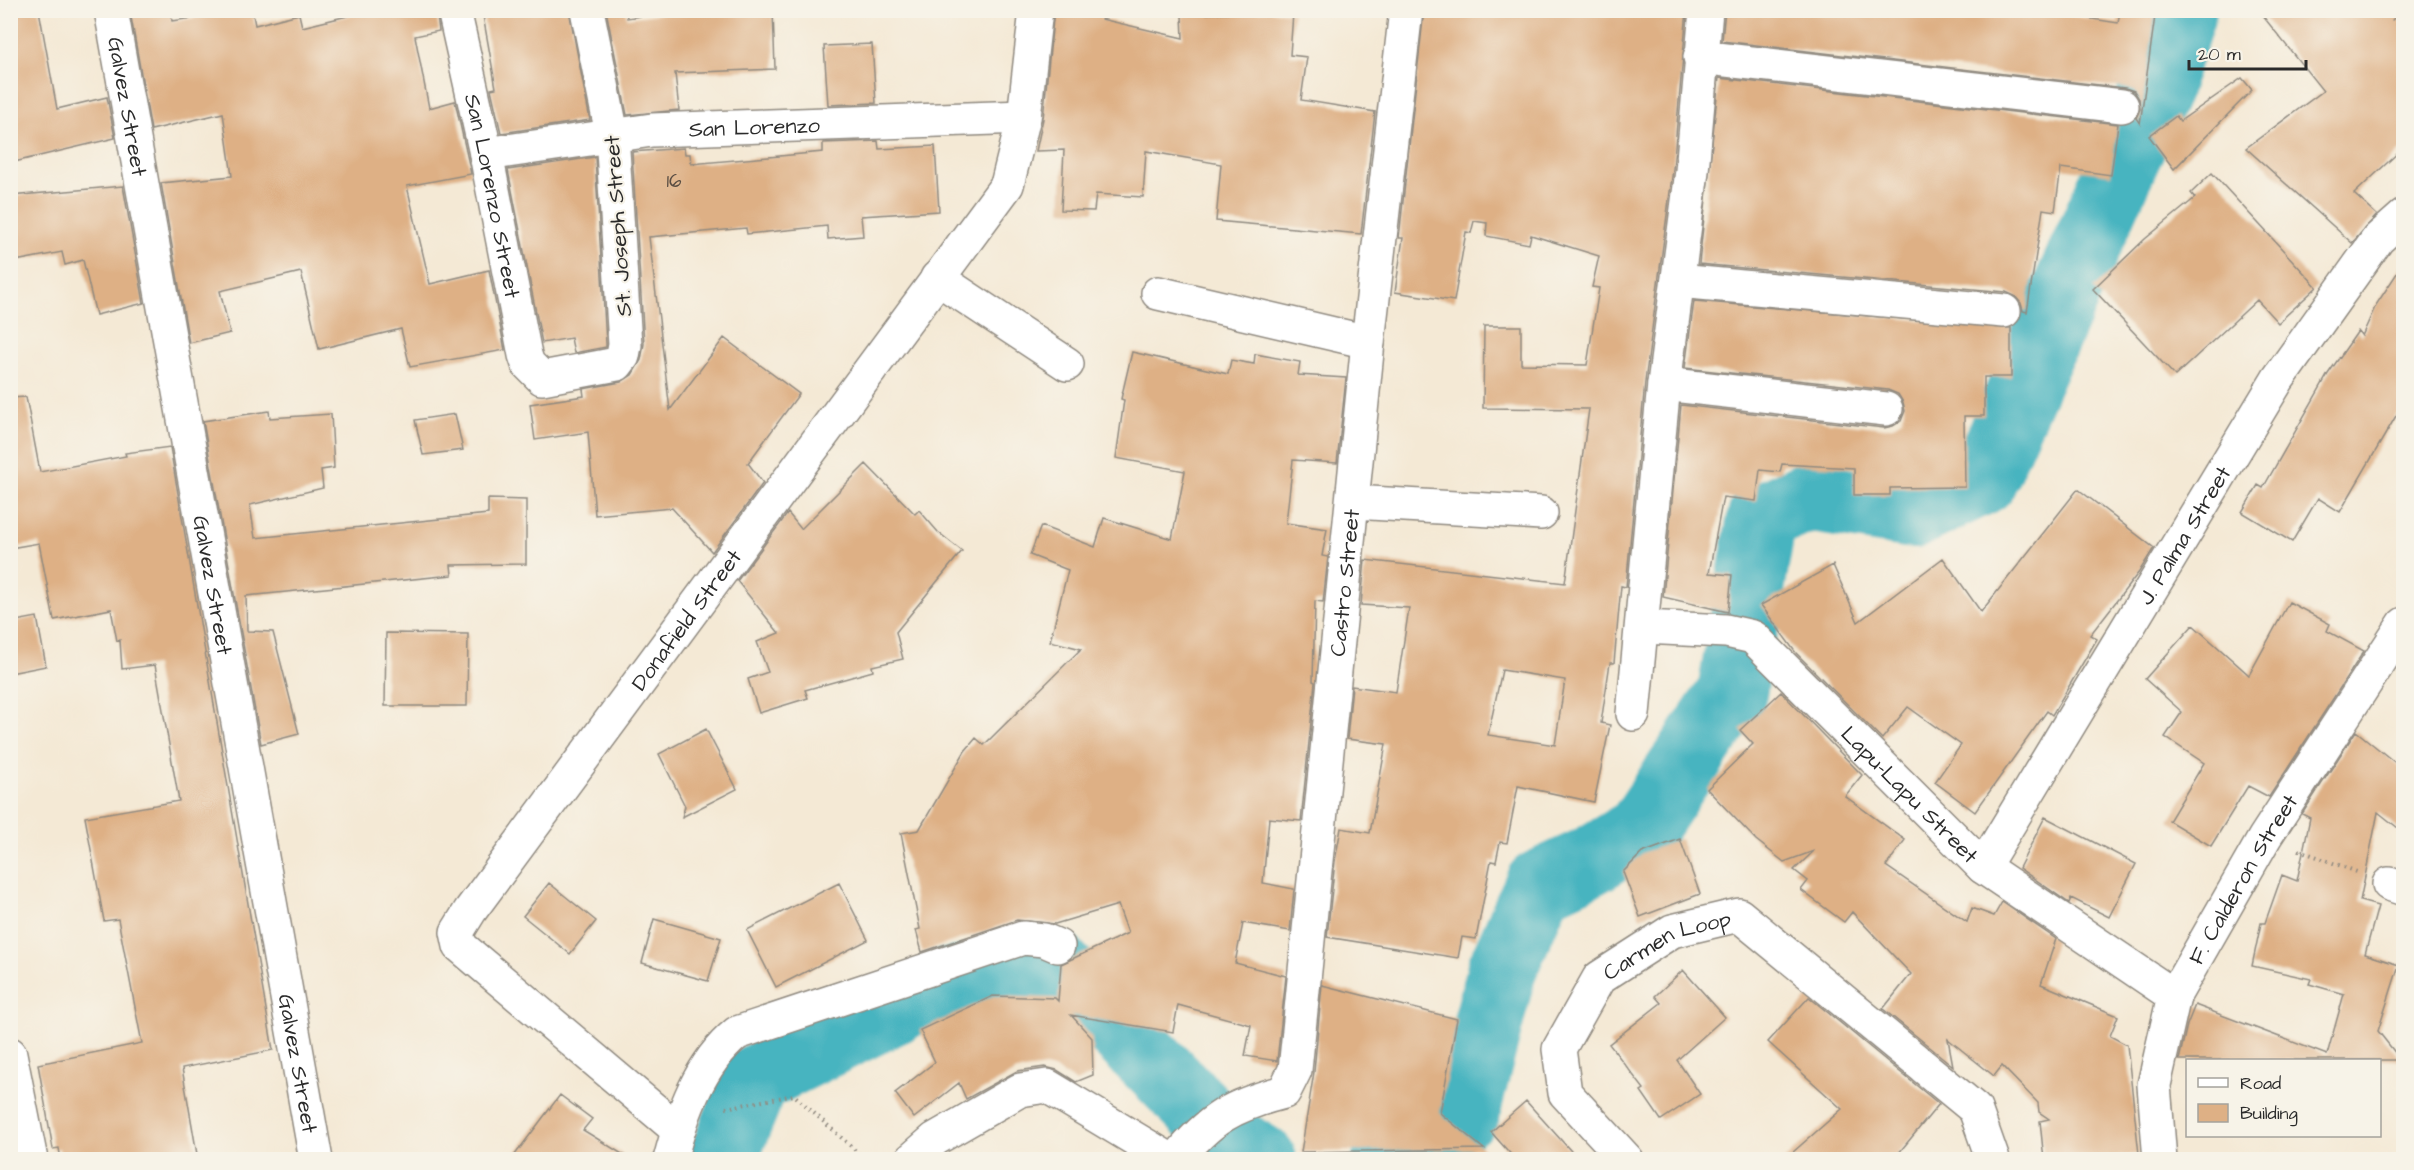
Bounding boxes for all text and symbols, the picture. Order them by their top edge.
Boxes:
scale bar [2189,33,2306,71]
street label: Galvez Street [99,35,154,179]
text: 20 m [2198,42,2241,67]
street label: San Lorenzo Street [456,91,528,301]
street label: San Lorenzo [688,110,821,146]
street label: St. Joseph Street [597,134,640,318]
house number: 16 [666,167,682,195]
street label: J. Palma Street [2131,460,2239,611]
street label: Castro Street [1323,508,1368,658]
street label: Galvez Street [184,513,240,657]
street label: Donafield Street [624,543,750,697]
street label: Lapu-Lapu Street [1833,719,1985,871]
street label: F. Calderon Street [2181,788,2306,970]
street label: Carmen Loop [1597,903,1734,989]
street label: Galvez Street [270,992,325,1136]
legend [2186,1059,2381,1137]
text: Road [2240,1071,2281,1096]
text: Building [2240,1101,2298,1127]

